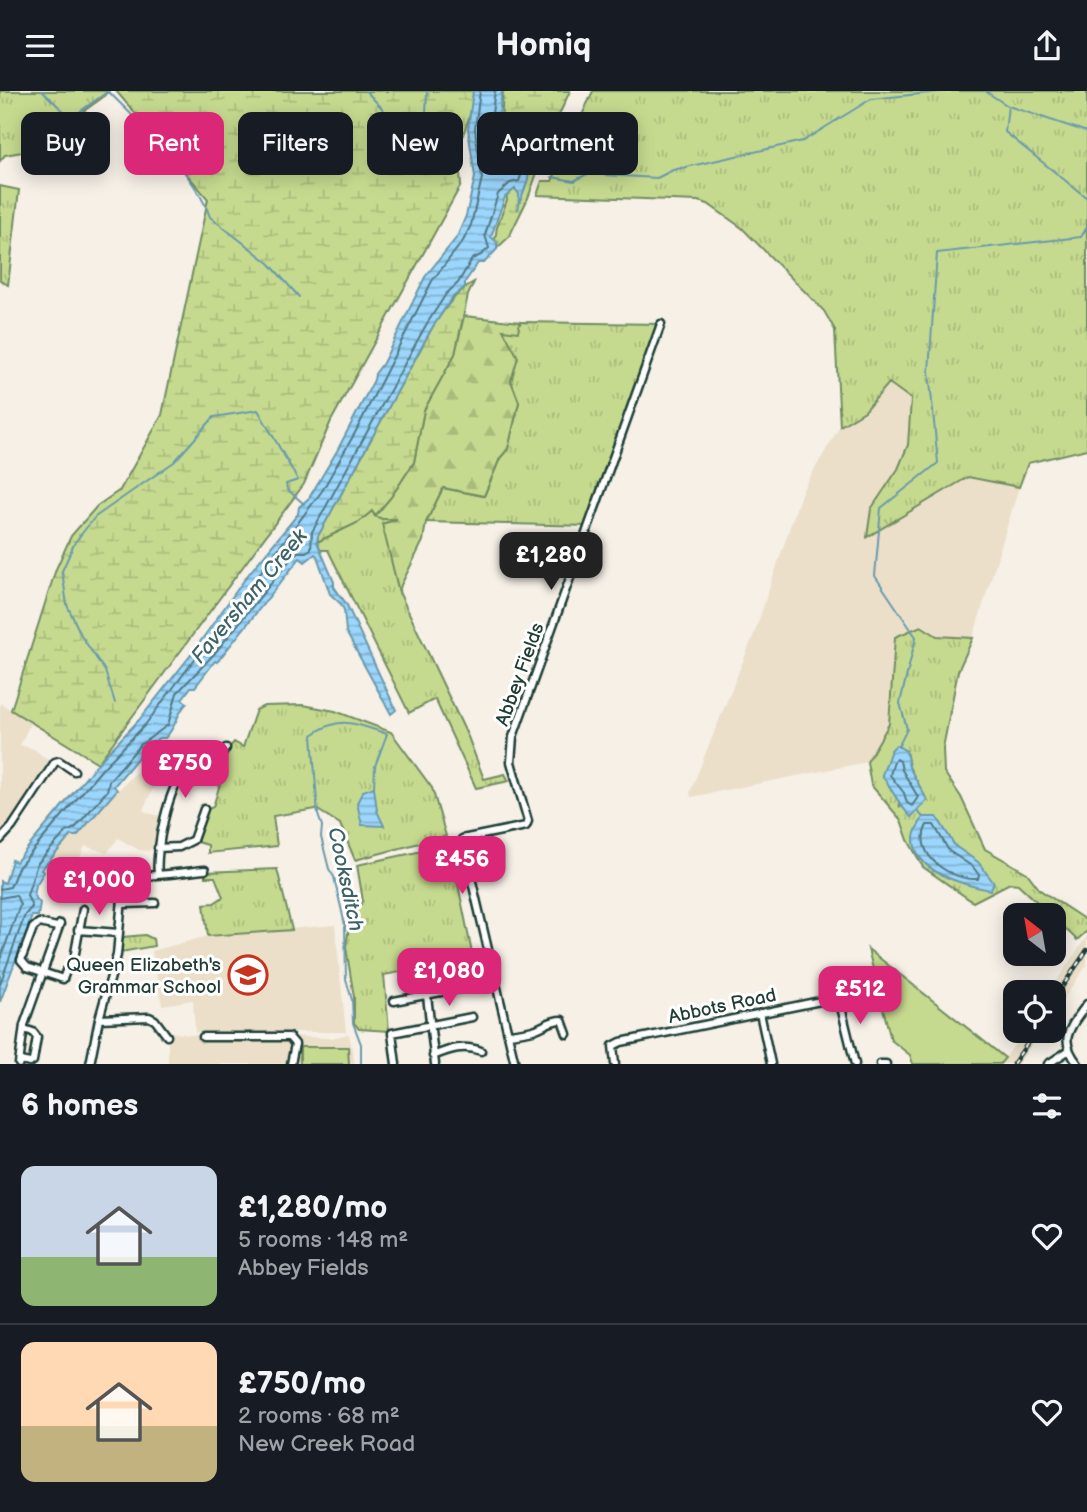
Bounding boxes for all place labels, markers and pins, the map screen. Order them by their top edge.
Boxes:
pin: £1,280 [494,533,608,592]
pin: £750 [144,741,226,800]
pin: £456 [421,837,503,896]
pin: £1,000 [42,857,156,917]
pin: £1,080 [392,949,506,1008]
place label: Queen Elizabeth's Grammar School [66,954,221,999]
school or university icon: Queen Elizabeth's Grammar School [227,954,269,996]
pin: £512 [819,967,901,1026]

